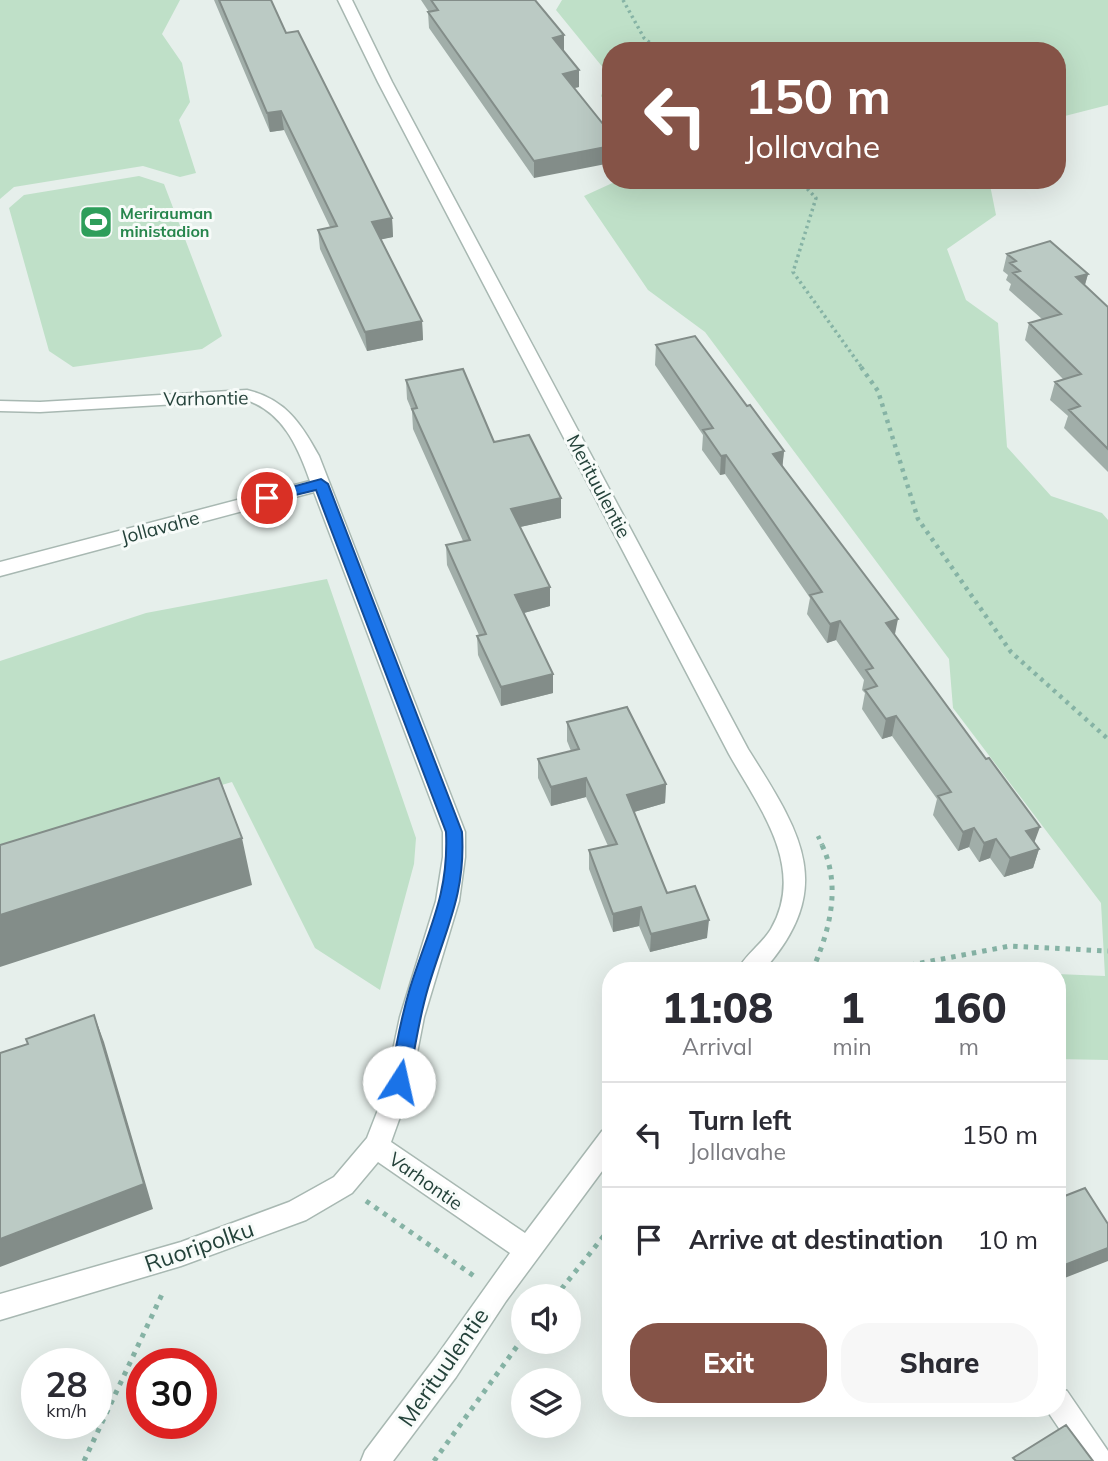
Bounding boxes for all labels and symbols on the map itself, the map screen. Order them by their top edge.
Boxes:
sports icon: Merirauman ministadion [77,203,115,241]
place label: Merirauman ministadion [120,203,213,241]
street label: Varhontie [163,385,249,411]
street label: Merituulentie [562,430,636,542]
pin [237,468,297,528]
street label: Jollavahe [118,505,202,549]
position arrow [362,1045,436,1119]
street label: Varhontie [384,1147,468,1215]
street label: Ruoripolku [141,1214,257,1278]
street label: Merituulentie [391,1302,495,1432]
speed limit sign: 30 [126,1348,217,1439]

